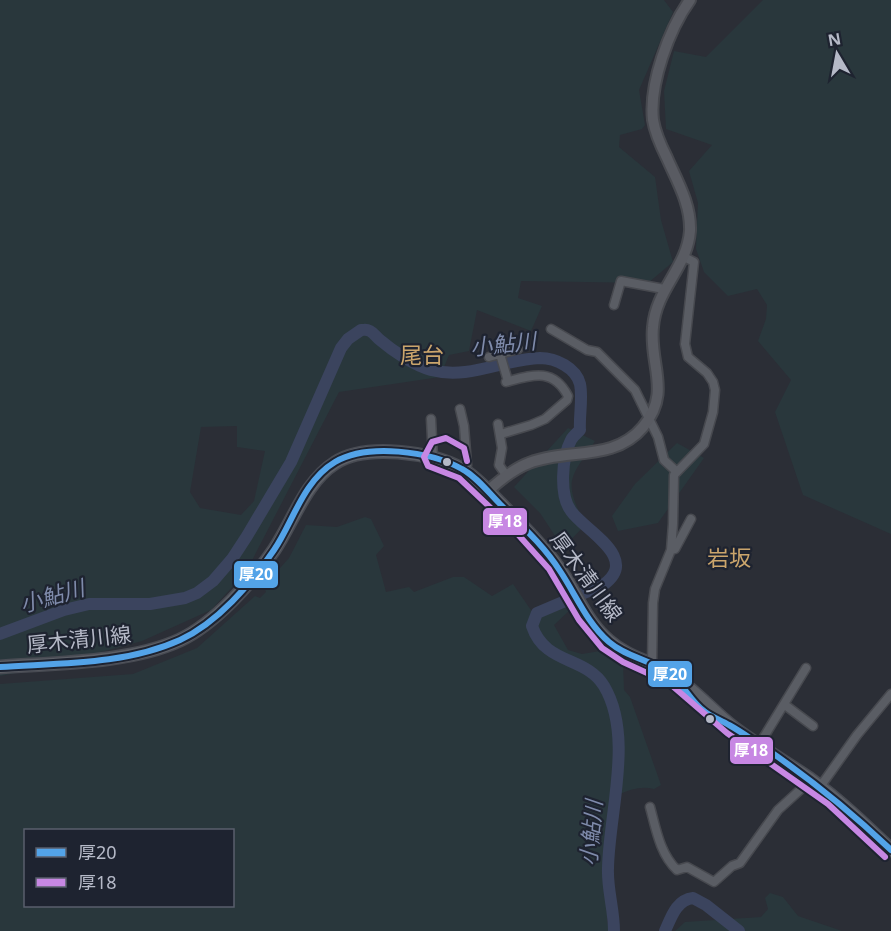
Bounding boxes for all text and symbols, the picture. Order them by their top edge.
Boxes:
north arrow [807,24,867,84]
text: N [826,27,843,51]
water label: 小鮎川 [469,324,539,361]
district label: 尾台 [400,339,444,369]
unlabelled marker [441,456,453,468]
line badge: 厚18 [482,507,528,536]
text: 厚18 [488,510,522,532]
street label: 厚木清川線 [545,526,629,627]
district label: 岩坂 [707,542,751,572]
line badge: 厚20 [233,560,279,589]
text: 厚20 [239,563,273,585]
water label: 小鮎川 [16,571,89,619]
street label: 厚木清川線 [25,620,133,658]
line badge: 厚20 [647,660,693,688]
text: 厚20 [653,663,687,685]
unlabelled marker [704,713,716,725]
line badge: 厚18 [729,736,774,765]
text: 厚18 [734,739,768,761]
water label: 小鮎川 [572,797,608,867]
legend [24,829,234,907]
text: 厚20 [78,840,117,864]
text: 厚18 [78,870,117,894]

